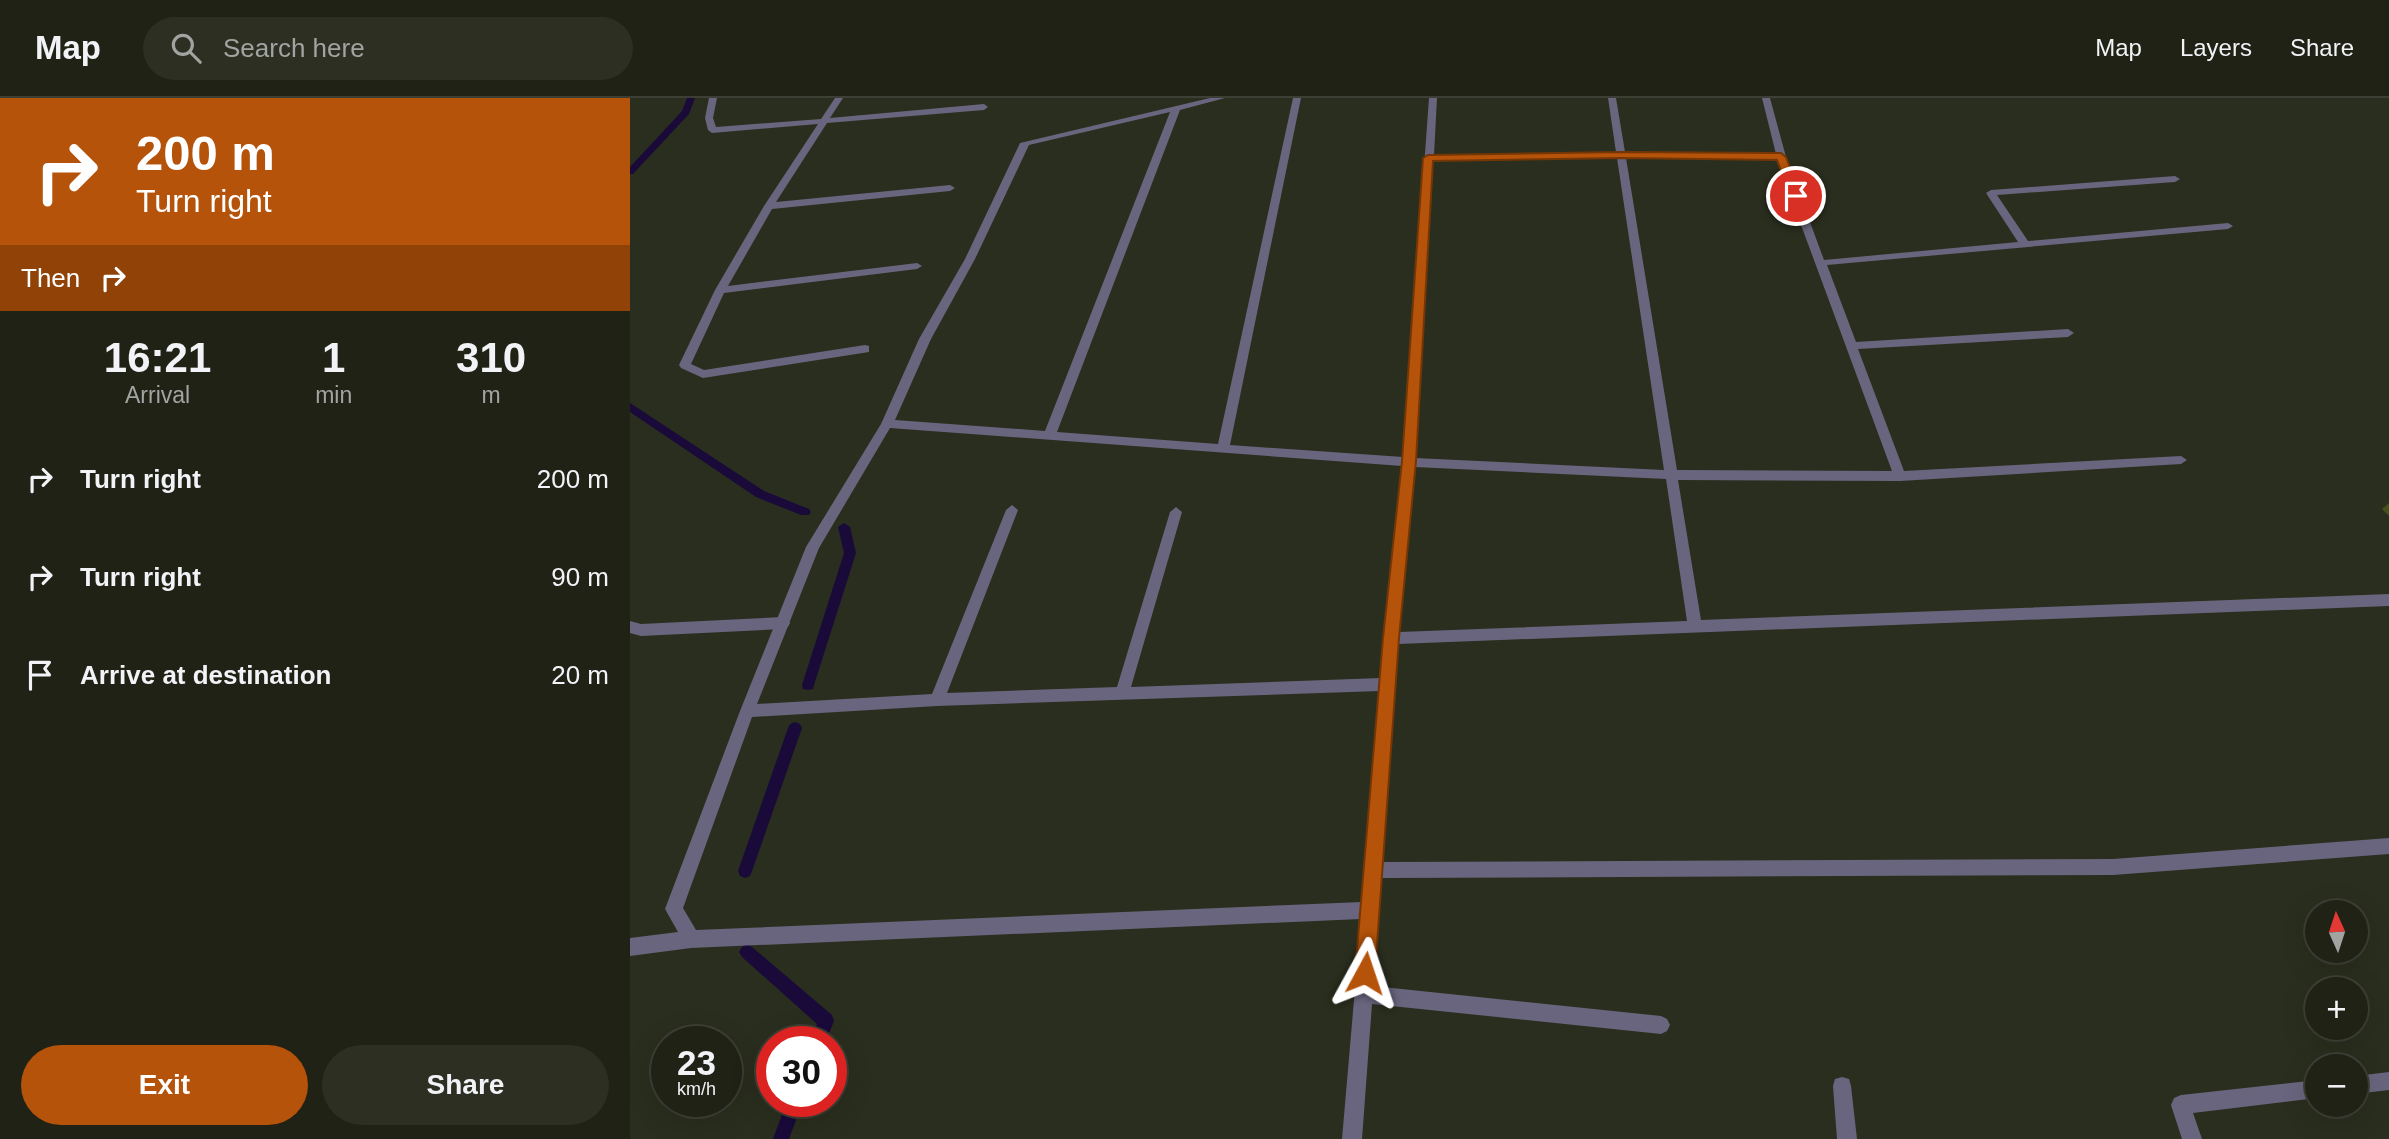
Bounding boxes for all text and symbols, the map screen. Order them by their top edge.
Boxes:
search box [143,17,633,80]
text: Map [35,29,101,66]
icon: search [167,29,205,67]
text: Search here [223,33,365,63]
text: Map [2095,34,2142,61]
text: Layers [2180,34,2252,61]
text: Share [2290,34,2354,61]
icon: right [21,126,112,217]
text: 200 m [136,126,275,180]
pin [1766,166,1826,226]
icon: arrive [1777,177,1815,215]
text: Turn right [136,183,272,219]
icon: right [94,259,132,297]
text: Then [21,263,80,293]
text: 16:21 [104,334,211,381]
text: 1 [322,334,345,381]
text: 310 [456,334,526,381]
text: Arrival [125,382,190,408]
text: min [315,382,352,408]
text: m [482,382,501,408]
icon: right [21,460,59,498]
text: Turn right [80,464,201,494]
text: 200 m [537,464,609,494]
icon: right [21,558,59,596]
text: Turn right [80,562,201,592]
text: 90 m [551,562,609,592]
icon: arrive [21,656,59,694]
text: Arrive at destination [80,660,331,690]
text: 20 m [551,660,609,690]
north arrow [2305,900,2368,962]
map controls [2305,900,2368,1117]
position arrow [1328,936,1402,1010]
button: + [2305,977,2368,1040]
speed limit sign: 30 [756,1026,847,1117]
text: 23 [677,1043,716,1082]
button: Exit [21,1045,308,1125]
button: Share [322,1045,609,1125]
button: − [2305,1054,2368,1117]
text: km/h [677,1079,716,1099]

